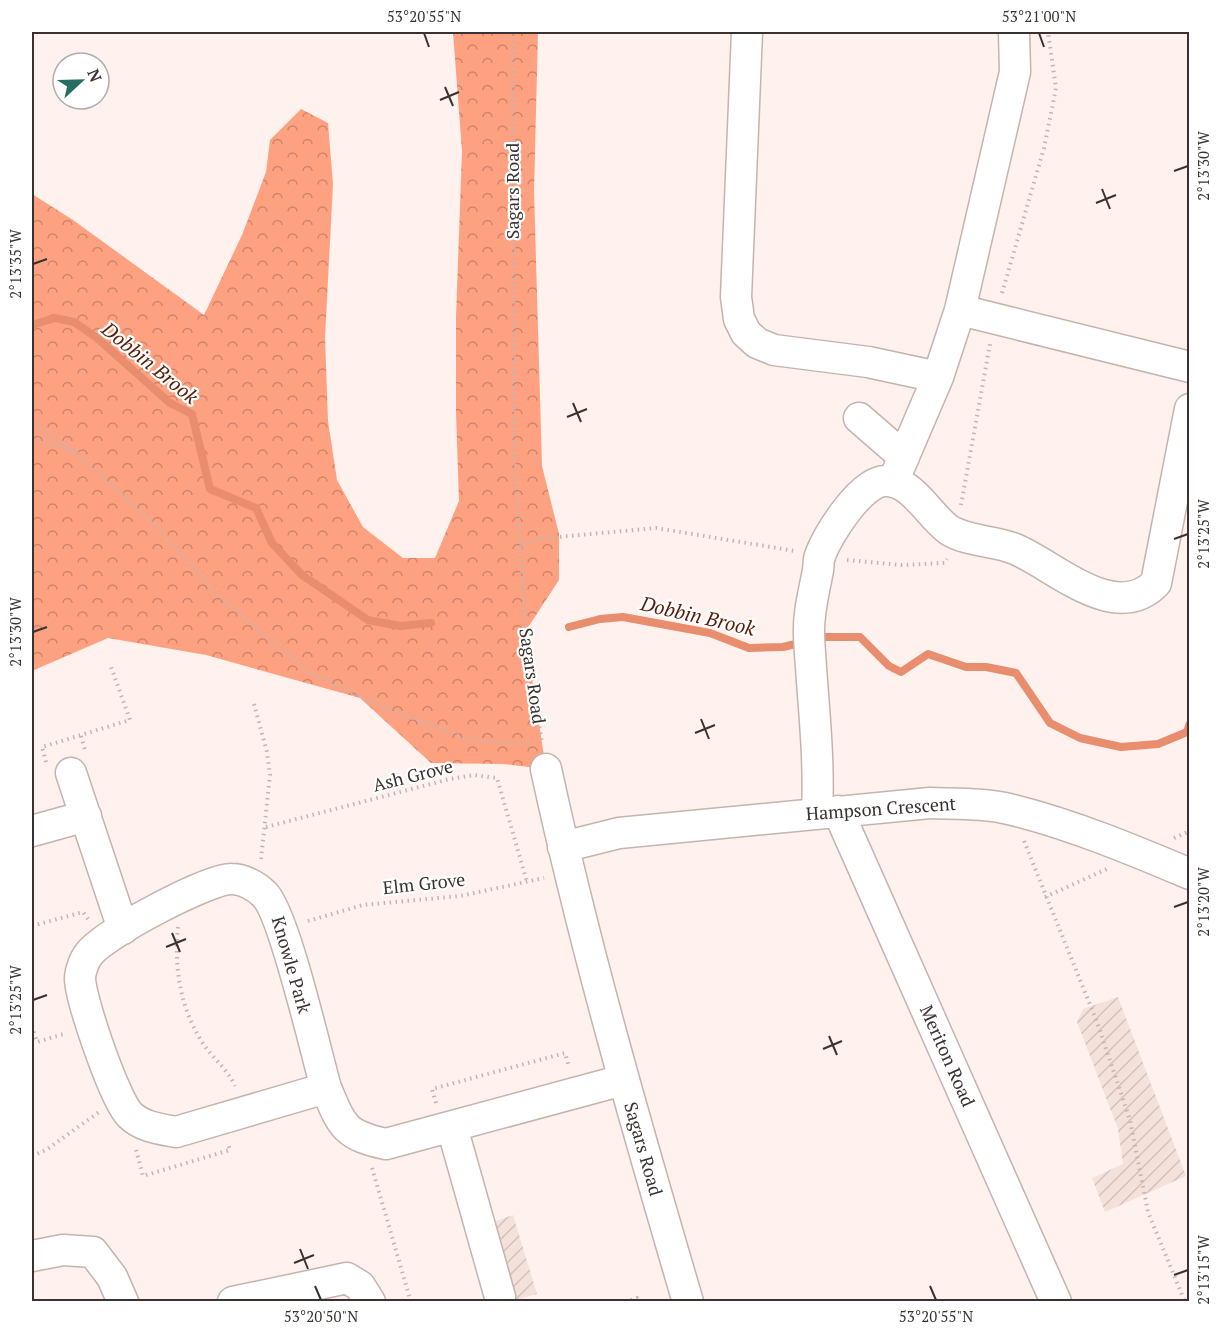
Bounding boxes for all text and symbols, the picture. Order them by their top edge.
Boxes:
text: 53°20'55"N [387,6,461,26]
text: 53°21'00"N [1002,6,1076,26]
north arrow [51,51,111,111]
text: N [82,66,107,85]
text: 2°13'30"W [1193,130,1213,201]
street label: Sagars Road [500,143,524,239]
text: 2°13'35"W [5,228,25,299]
water label: Dobbin Brook [96,315,204,410]
text: 2°13'25"W [1193,498,1213,569]
water label: Dobbin Brook [637,589,758,642]
text: 2°13'30"W [5,596,25,667]
street label: Sagars Road [514,626,552,725]
street label: Ash Grove [370,753,455,797]
street label: Hampson Crescent [805,791,957,825]
text: 2°13'20"W [1193,866,1213,937]
street label: Elm Grove [382,867,466,899]
street label: Knowle Park [267,913,317,1017]
text: 2°13'25"W [5,964,25,1035]
street label: Meriton Road [915,1001,981,1110]
street label: Sagars Road [619,1099,669,1198]
text: 2°13'15"W [1193,1234,1213,1305]
text: 53°20'50"N [284,1306,358,1326]
text: 53°20'55"N [899,1306,973,1326]

